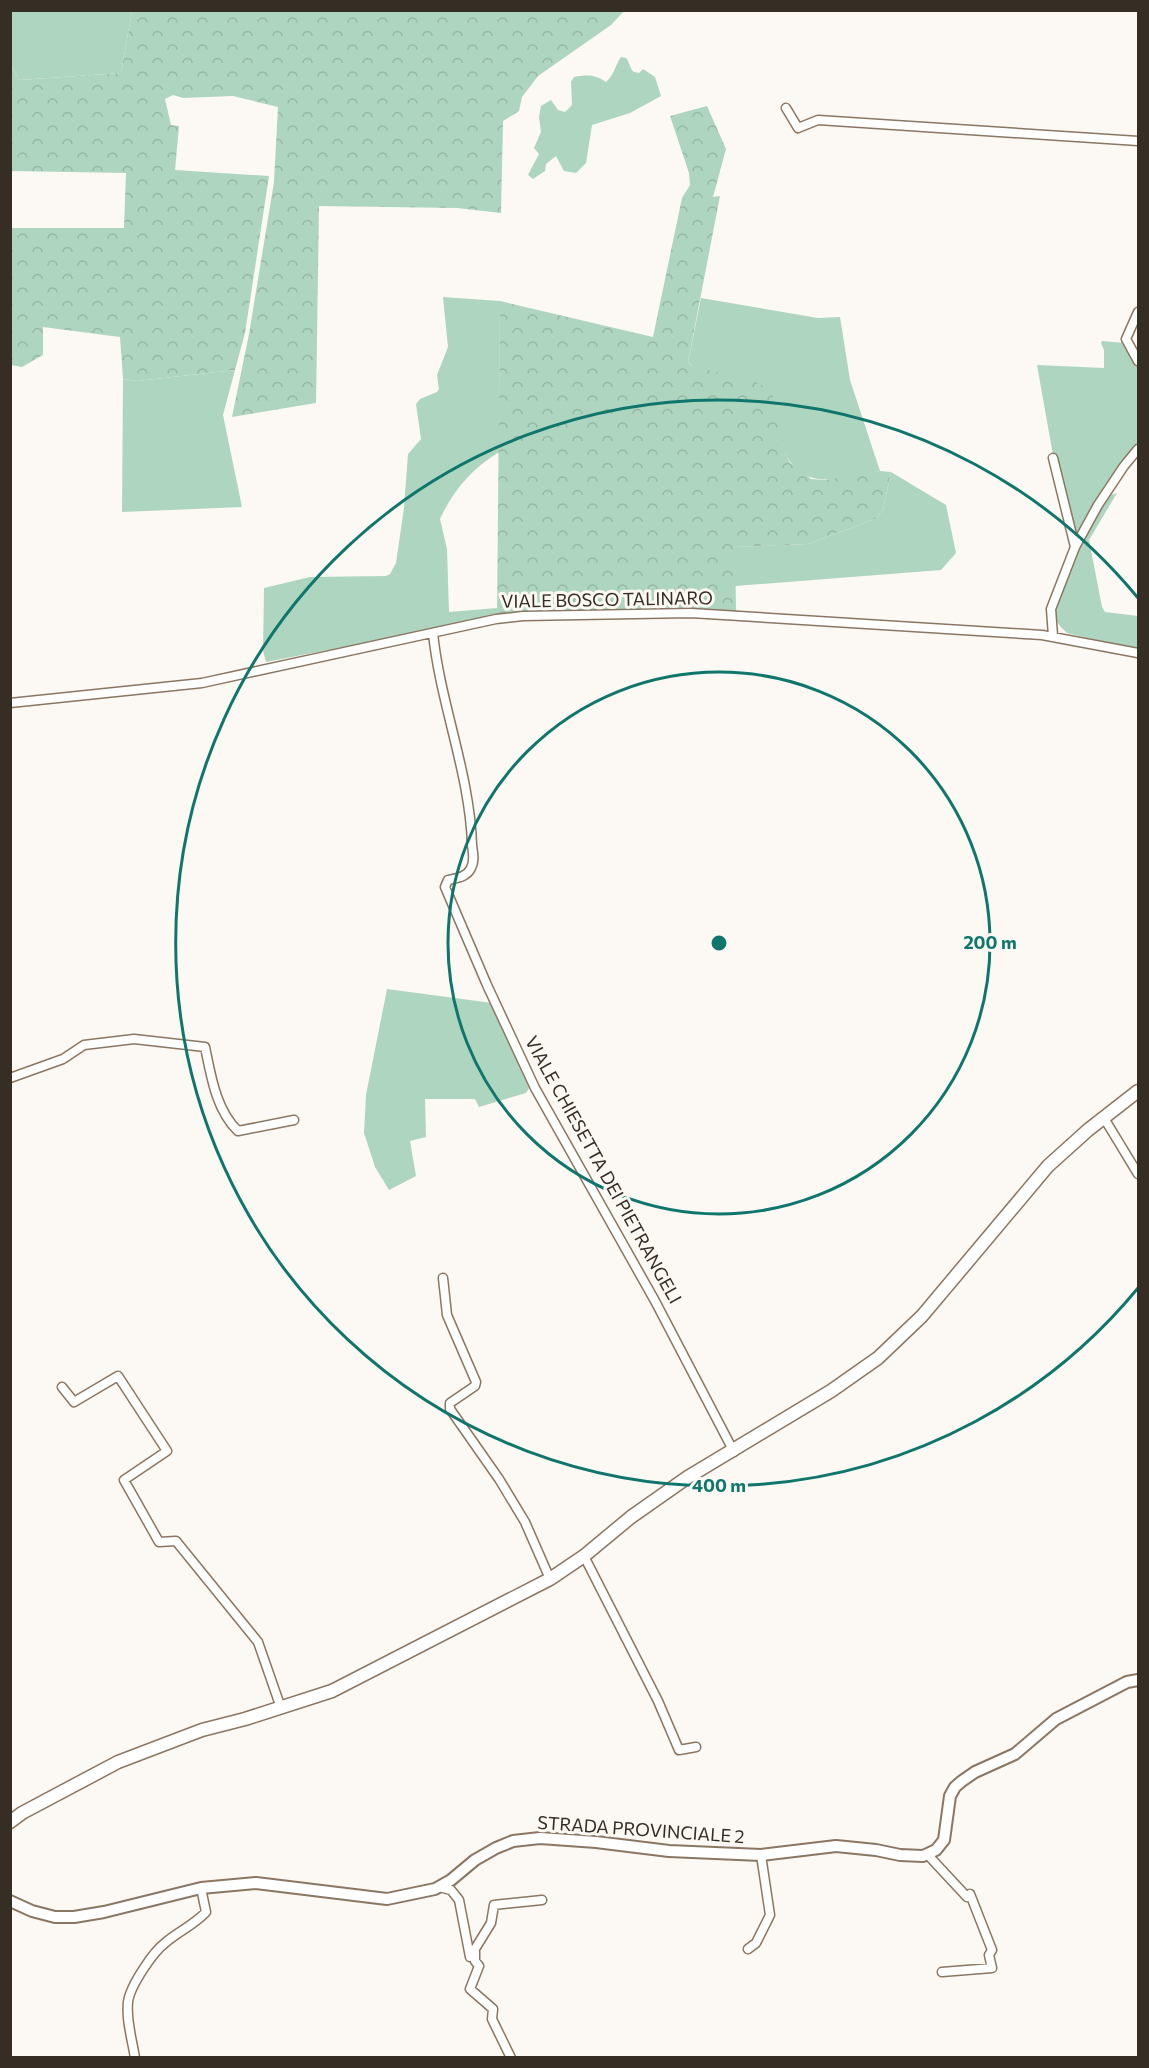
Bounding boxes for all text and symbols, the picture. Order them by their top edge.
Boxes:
street label: VIALE BOSCO TALINARO [501,586,713,612]
text: 200 m [963,931,1017,953]
centre of rings [709,933,729,953]
street label: VIALE CHIESETTA DEI PIETRANGELI [521,1032,687,1307]
text: 400 m [692,1474,746,1496]
street label: STRADA PROVINCIALE 2 [537,1811,745,1847]

